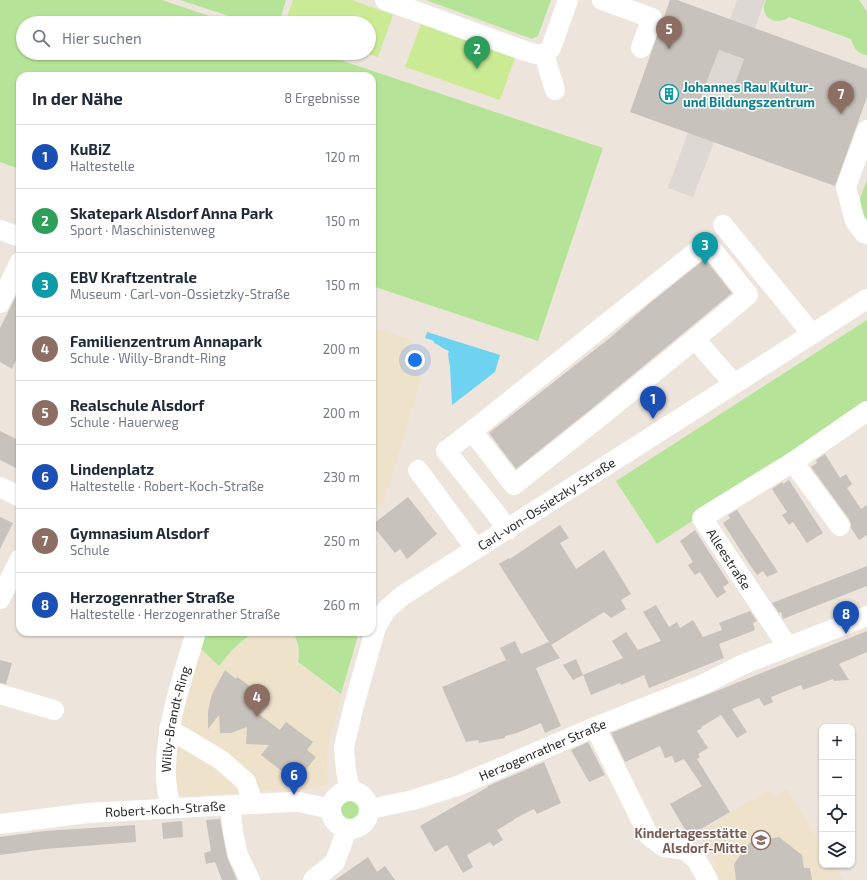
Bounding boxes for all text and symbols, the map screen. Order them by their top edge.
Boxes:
search box [16,16,376,60]
pin: 5 [656,16,682,49]
icon: search [30,27,52,49]
text: Hier suchen [62,29,142,47]
pin: 2 [464,36,490,69]
place label: Johannes Rau Kultur- und Bildungszentrum [683,79,815,110]
pin: 7 [828,81,854,114]
building icon: Johannes Rau Kultur- und Bildungszentrum [658,83,680,105]
text: In der Nähe [32,88,123,108]
text: 8 Ergebnisse [284,90,360,106]
text: KuBiZ [70,140,111,158]
text: 1 [42,149,48,165]
text: 120 m [325,149,360,165]
text: Haltestelle [70,158,135,174]
text: Skatepark Alsdorf Anna Park [70,204,273,222]
text: 2 [41,213,49,229]
text: 150 m [326,213,360,229]
text: Sport · Maschinistenweg [70,222,215,238]
pin: 3 [692,232,718,265]
text: EBV Kraftzentrale [70,268,197,286]
text: 3 [41,277,49,293]
text: 150 m [326,277,360,293]
text: Museum · Carl-von-Ossietzky-Straße [70,286,290,302]
text: Familienzentrum Annapark [70,332,262,350]
text: 4 [41,341,49,357]
text: 200 m [323,341,360,357]
text: Schule · Willy-Brandt-Ring [70,350,226,366]
your location [405,350,425,370]
pin: 1 [640,386,666,419]
text: Realschule Alsdorf [70,396,204,414]
text: 5 [41,405,49,421]
text: 200 m [323,405,360,421]
text: Schule · Hauerweg [70,414,179,430]
street label: Carl-von-Ossietzky-Straße [475,454,618,554]
text: Lindenplatz [70,460,154,478]
text: 6 [41,469,49,485]
text: 230 m [323,469,360,485]
text: Haltestelle · Robert-Koch-Straße [70,478,264,494]
text: Gymnasium Alsdorf [70,524,209,542]
street label: Alleestraße [703,526,755,592]
text: 7 [42,533,48,549]
text: 250 m [324,533,360,549]
text: Schule [70,542,109,558]
text: Herzogenrather Straße [70,588,235,606]
text: 8 [41,597,49,613]
text: 260 m [323,597,360,613]
pin: 8 [833,601,859,634]
text: Haltestelle · Herzogenrather Straße [70,606,280,622]
street label: Willy-Brandt-Ring [158,664,193,772]
pin: 4 [244,684,270,717]
street label: Herzogenrather Straße [477,715,608,784]
map controls [819,724,855,868]
button: + [819,724,855,760]
button: − [819,760,855,796]
pin: 6 [281,762,307,795]
button: locate [819,796,855,832]
street label: Robert-Koch-Straße [105,798,226,820]
place label: Kindertagesstätte Alsdorf-Mitte [635,825,747,856]
school or university icon: Kindertagesstätte Alsdorf-Mitte [750,829,772,851]
button: layers [819,832,855,868]

